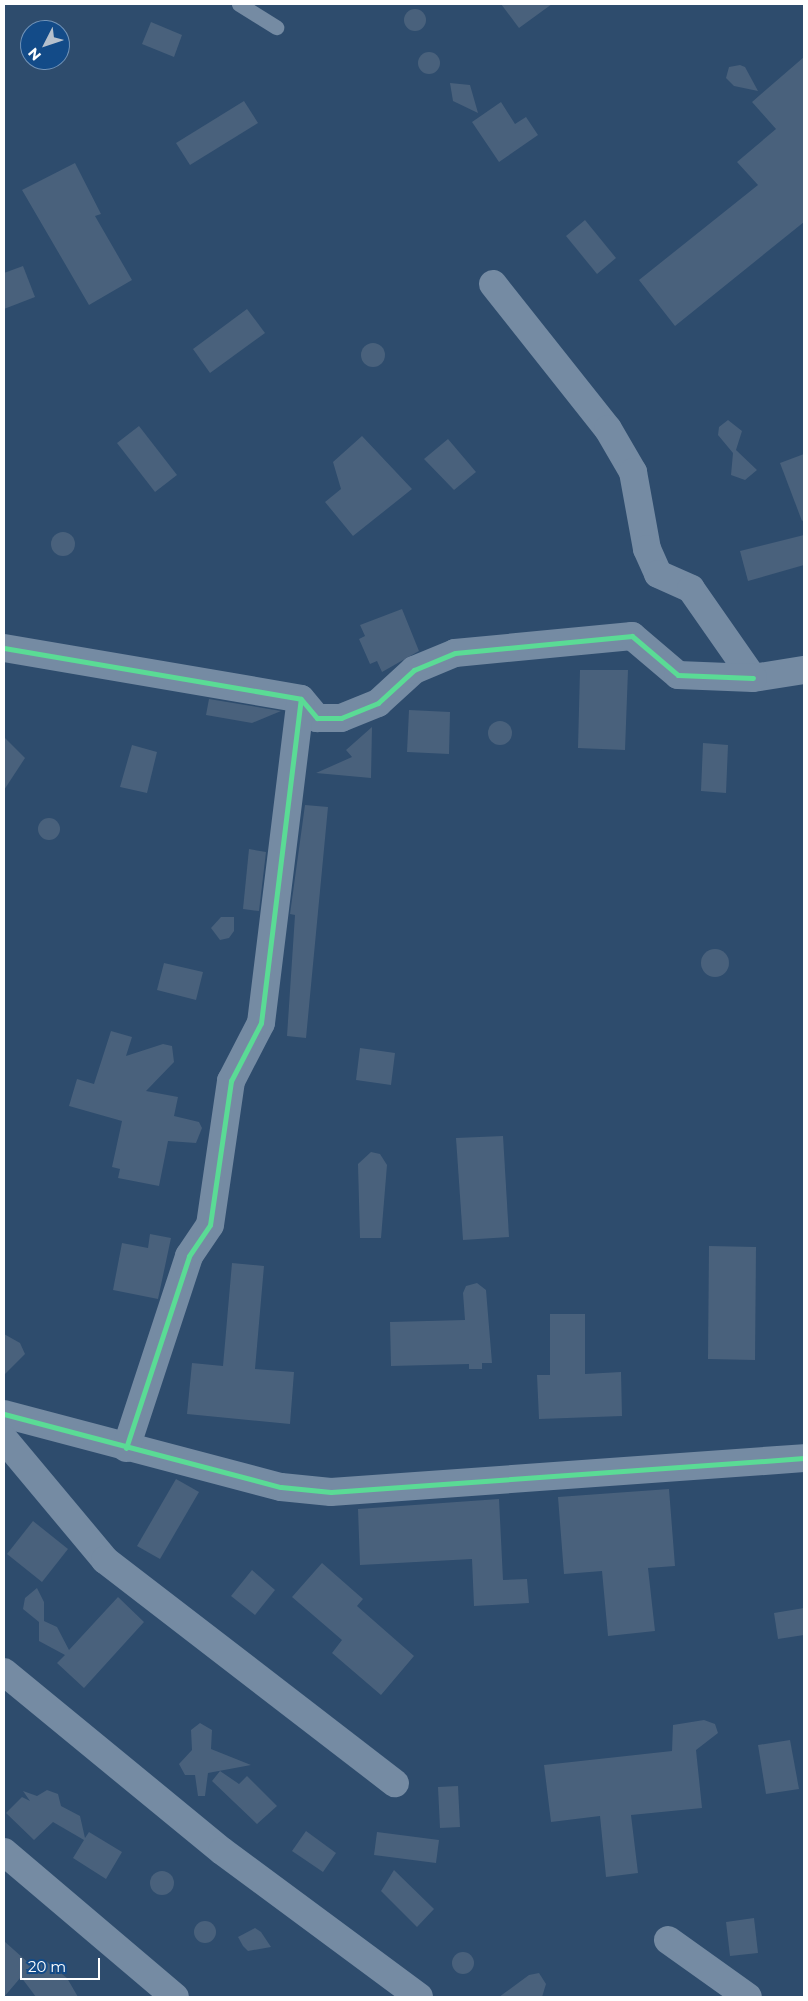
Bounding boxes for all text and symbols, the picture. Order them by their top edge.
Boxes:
north arrow [20,20,70,70]
text: N [24,44,45,64]
scale bar [22,1948,102,1980]
text: 20 m [28,1957,66,1976]

